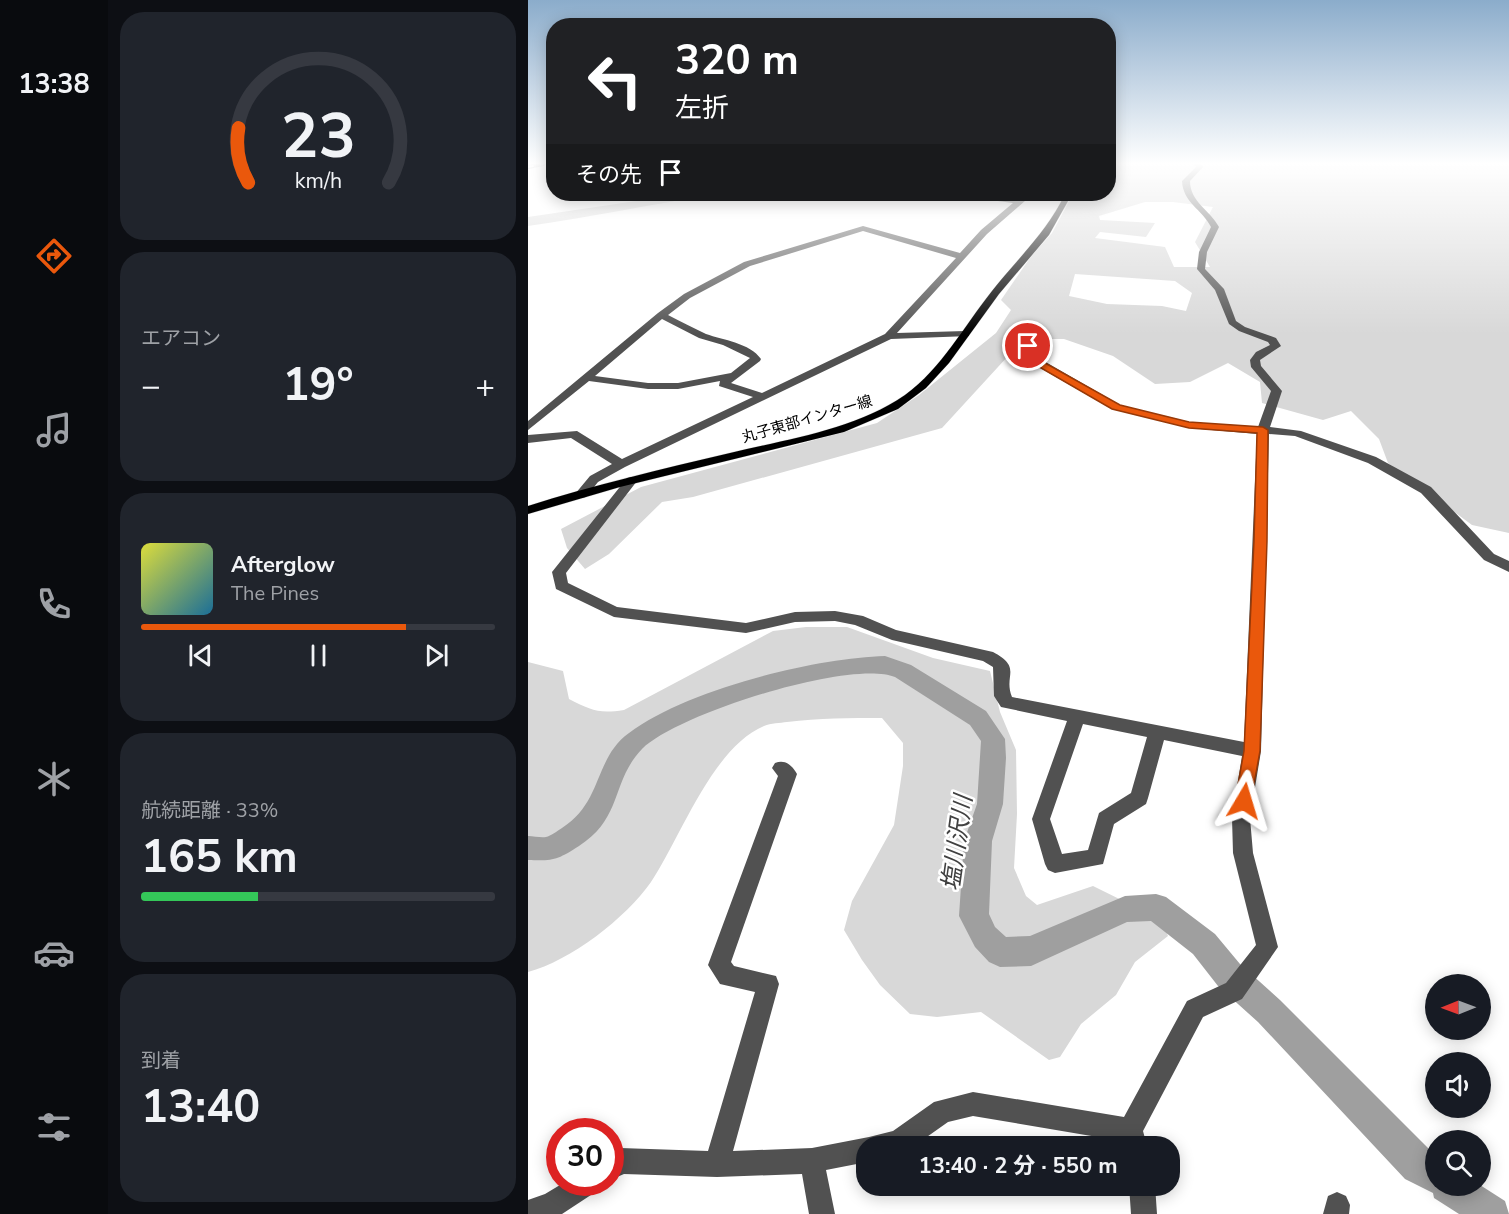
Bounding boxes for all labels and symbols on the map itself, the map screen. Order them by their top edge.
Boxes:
pin [1002,320,1053,371]
street label: 丸子東部インター線 [739,391,875,447]
position arrow [1212,769,1276,833]
water label: 塩川沢川 [934,790,980,893]
north arrow [1425,974,1491,1040]
speed limit sign: 30 [546,1118,624,1196]

